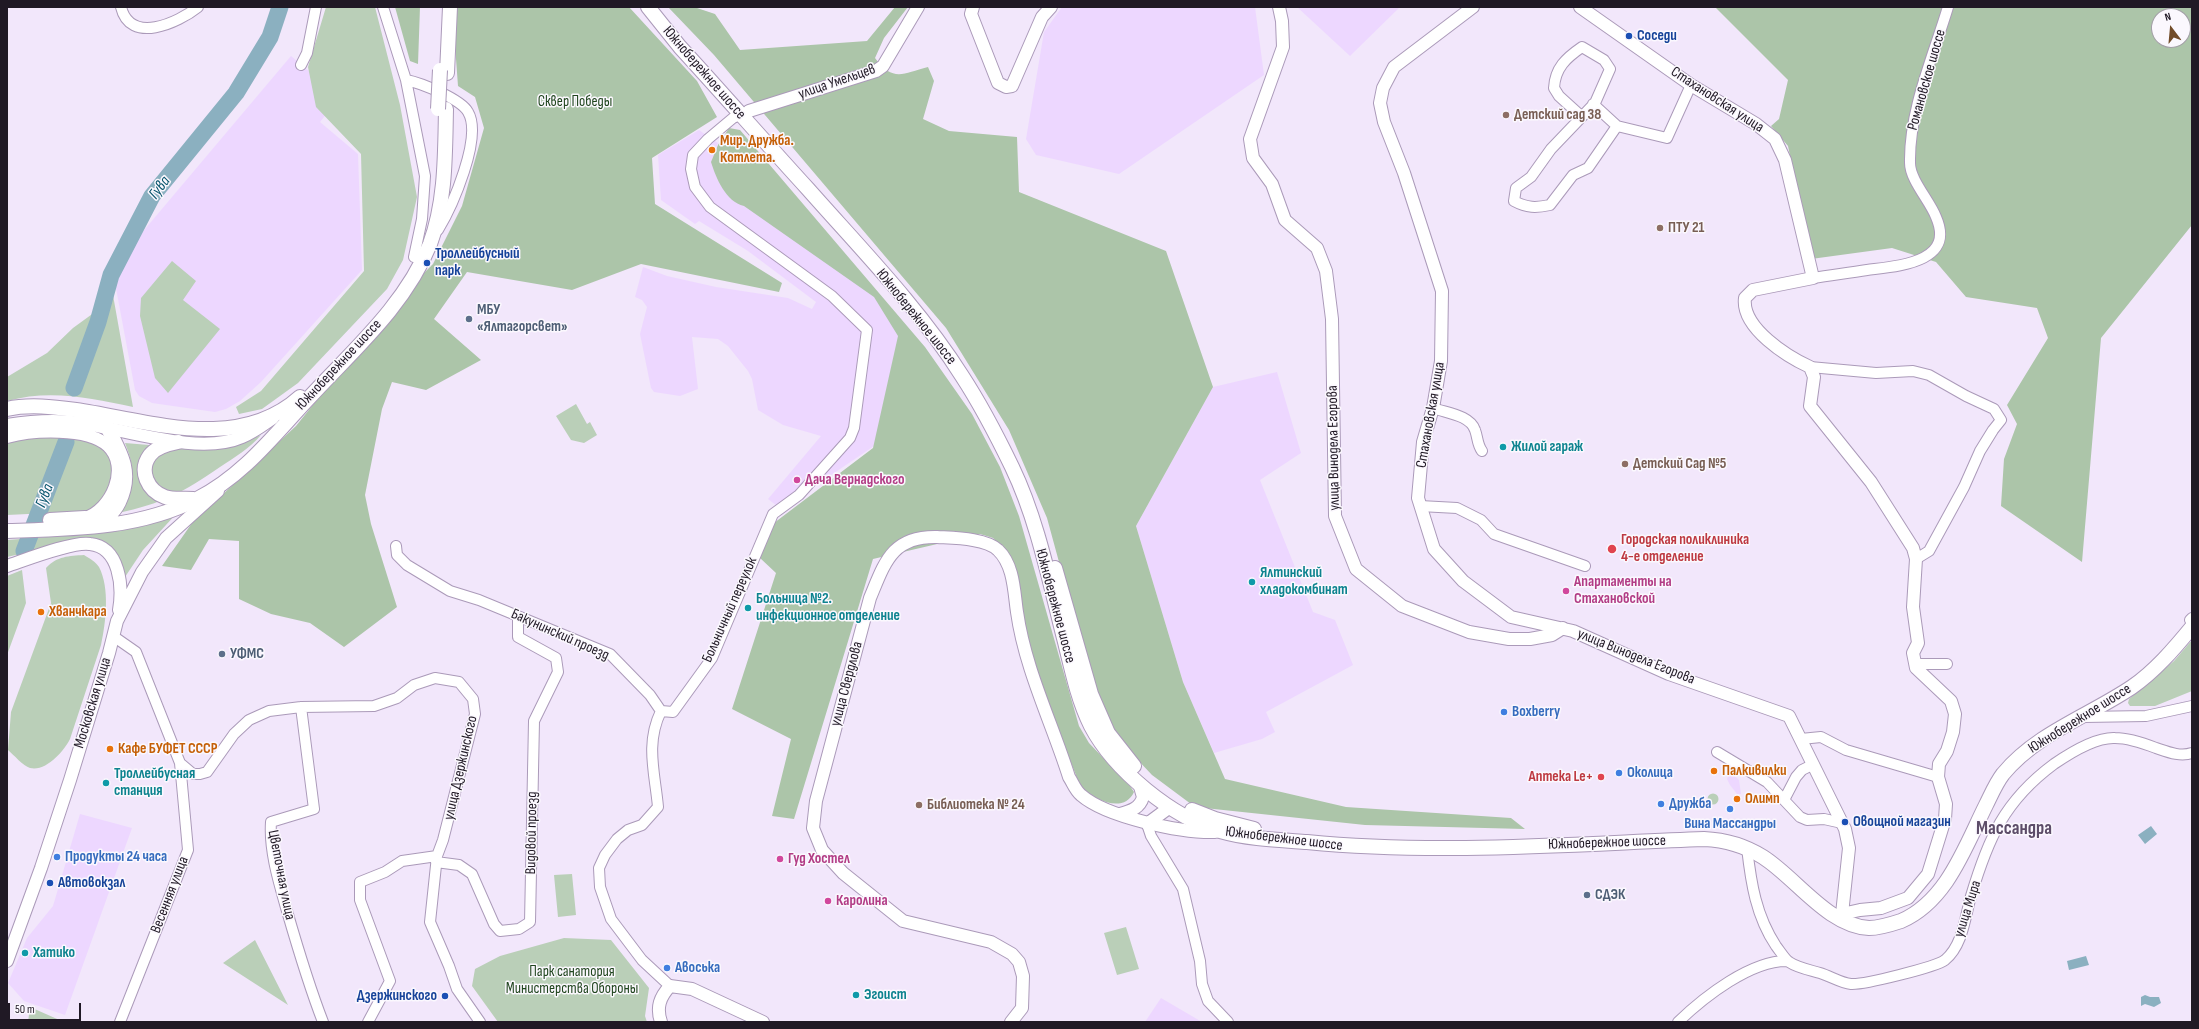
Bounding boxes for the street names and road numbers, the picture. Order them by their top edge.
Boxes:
street label: Южнобережное шоссе [659,23,749,123]
street label: Романовское шоссе [1904,27,1950,133]
street label: улица Умельцев [796,60,878,104]
street label: Стахановская улица [1667,63,1767,137]
street label: Южнобережное шоссе [872,266,960,368]
street label: Южнобережное шоссе [292,316,386,414]
street label: Стахановская улица [1413,361,1449,469]
street label: улица Винодела Егорова [1324,385,1344,511]
street label: Южнобережное шоссе [1031,547,1079,665]
street label: Больничный переулок [699,555,761,665]
street label: Бакунинский проезд [508,605,612,665]
street label: улица Винодела Егорова [1575,625,1697,689]
street label: улица Свердлова [827,640,867,728]
street label: Московская улица [71,655,115,751]
street label: Южнобережное шоссе [2025,680,2135,758]
street label: улица Дзержинского [440,714,482,822]
street label: Видовой проезд [522,791,542,875]
street label: Южнобережное шоссе [1224,823,1344,855]
street label: Цветочная улица [263,828,299,922]
street label: Южнобережное шоссе [1548,832,1666,854]
street label: Весенняя улица [147,854,193,936]
street label: улица Мира [1950,878,1986,940]

